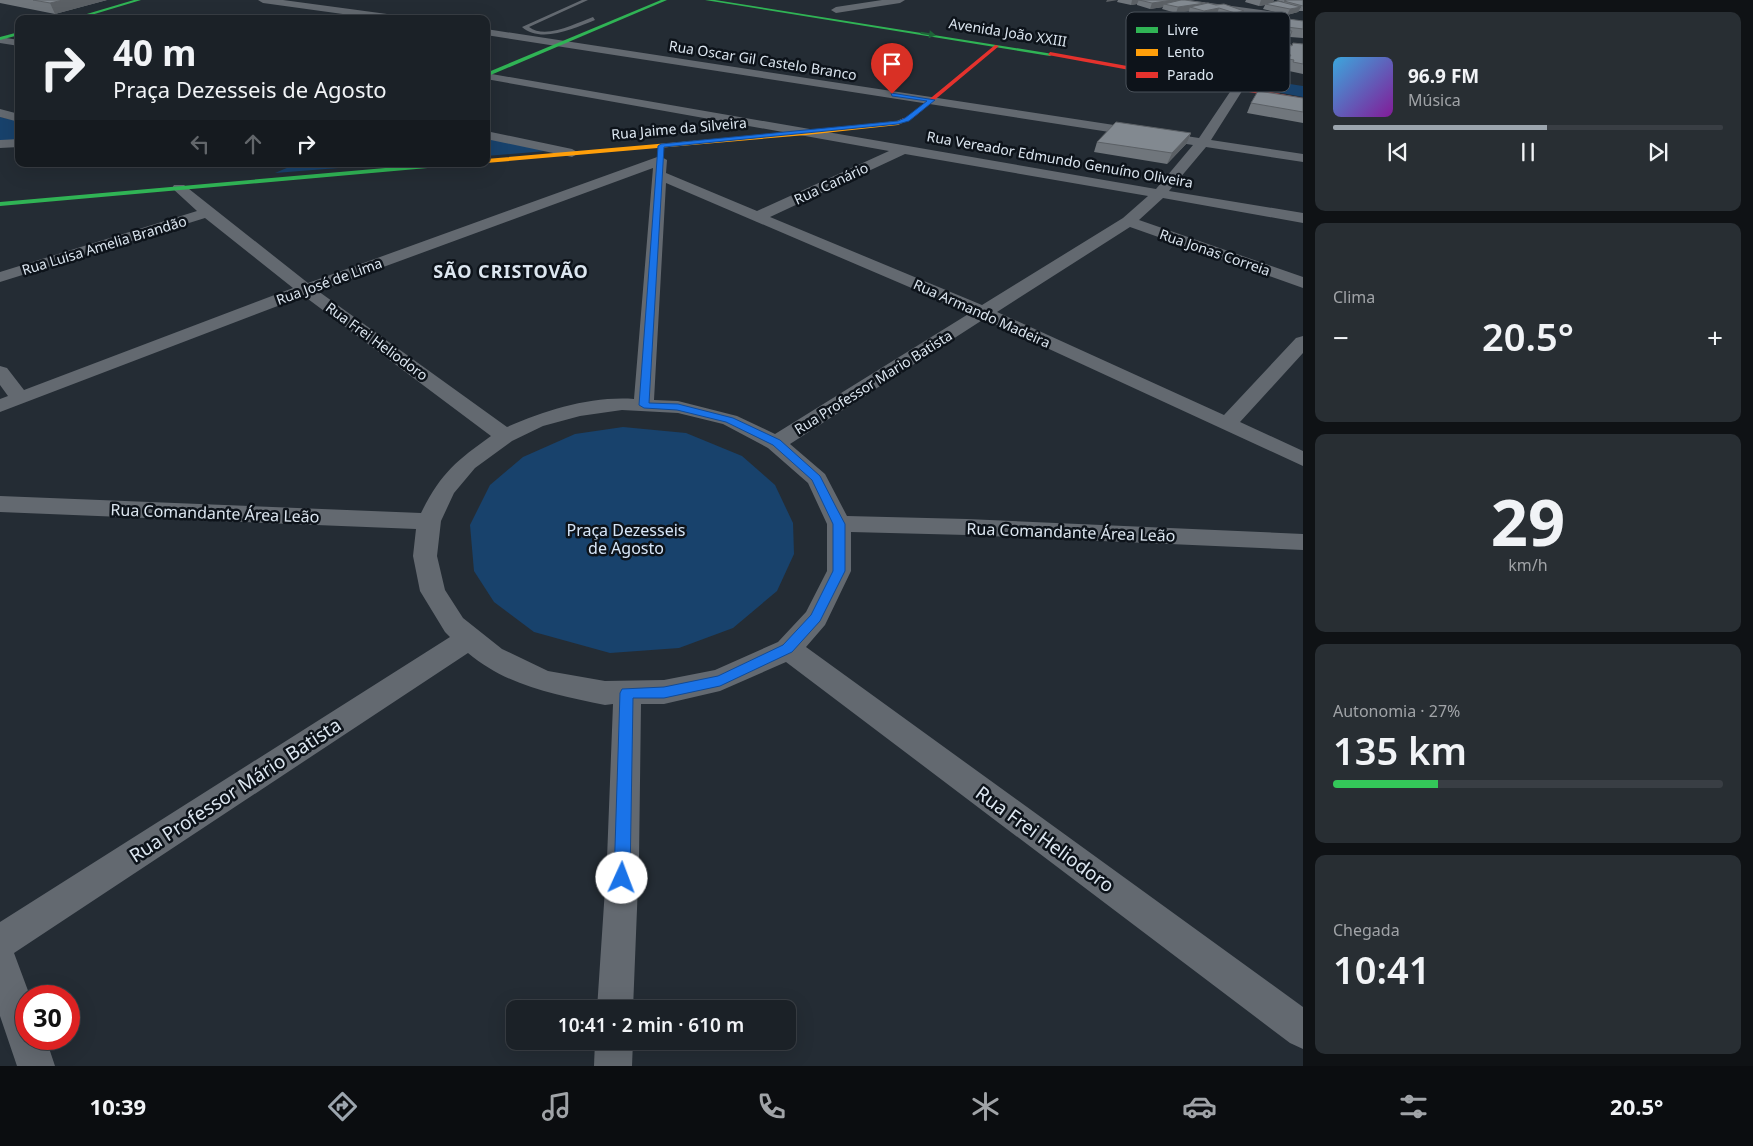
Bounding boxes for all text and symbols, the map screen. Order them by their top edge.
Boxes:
legend [1126,12,1290,92]
street label: Avenida João XXIII [948,13,1069,51]
text: Livre [1167,20,1199,39]
text: 40 m [113,29,196,76]
one-way arrow [920,31,936,39]
icon: right [30,35,95,100]
street label: Rua Oscar Gil Castelo Branco [668,36,858,84]
text: Lento [1167,42,1204,61]
pin [871,43,913,94]
icon: arrive [878,50,906,78]
text: 96.9 FM [1408,63,1479,89]
text: Parado [1167,65,1214,84]
text: Praça Dezesseis de Agosto [113,74,387,104]
text: Música [1408,89,1461,111]
street label: Rua Jaime da Silveira [611,113,747,143]
street label: Rua Vereador Edmundo Genuíno Oliveira [925,126,1195,192]
icon: left [186,130,214,158]
icon: ahead [239,130,267,158]
icon: right [292,130,320,158]
icon: previous [1384,138,1412,166]
icon: pause [1514,138,1542,166]
icon: next [1644,138,1672,166]
street label: Rua Canário [791,157,871,209]
street label: Rua Luisa Amelia Brandão [19,211,189,279]
street label: Rua Jonas Correia [1157,224,1273,280]
street label: Rua José de Lima [273,253,385,309]
district label: SÃO CRISTOVÃO [433,259,589,283]
street label: Rua Armando Madeira [911,274,1053,352]
text: Clima [1333,286,1375,308]
street label: Rua Frei Heliodoro [322,298,432,384]
text: 20.5° [1482,310,1574,362]
text: − [1333,318,1349,356]
text: + [1707,318,1723,356]
street label: Rua Professor Mario Batista [791,326,955,438]
text: 29 [1491,477,1565,565]
street label: Rua Comandante Área Leão [110,498,320,528]
street label: Rua Comandante Área Leão [966,517,1176,547]
park label: Praça Dezesseis de Agosto [567,519,686,559]
text: km/h [1508,554,1548,576]
text: Autonomia · 27% [1333,700,1460,722]
street label: Rua Professor Mário Batista [124,712,346,868]
text: 135 km [1333,724,1467,776]
street label: Rua Frei Heliodoro [970,780,1120,898]
position arrow [595,851,647,903]
text: Chegada [1333,919,1400,941]
text: 10:41 [1333,943,1430,995]
speed limit sign: 30 [15,985,80,1050]
text: 10:41 · 2 min · 610 m [558,1012,744,1038]
icon: directions [325,1089,360,1124]
icon: music [539,1089,574,1124]
icon: phone [754,1089,789,1124]
icon: climate [968,1089,1003,1124]
icon: car [1182,1089,1217,1124]
icon: filters [1396,1089,1431,1124]
text: 10:39 [90,1091,146,1121]
text: 20.5° [1610,1091,1663,1121]

